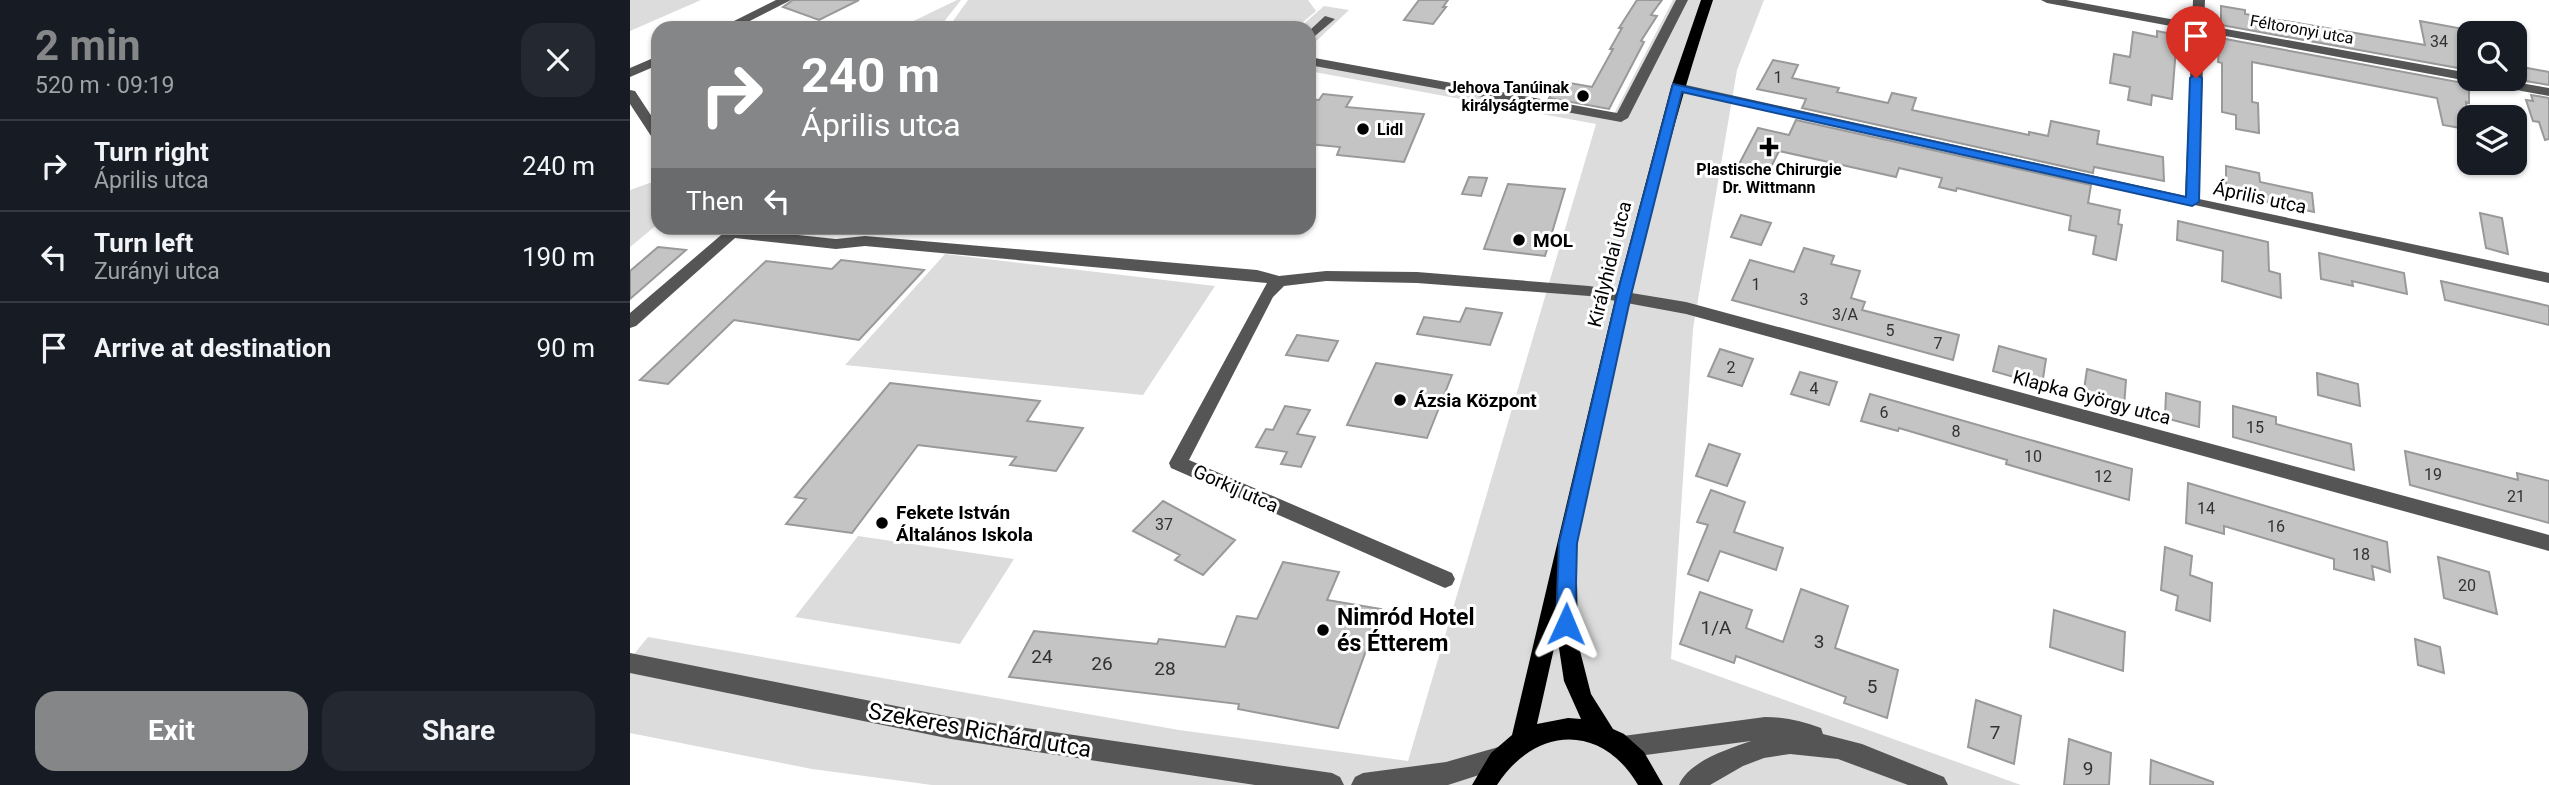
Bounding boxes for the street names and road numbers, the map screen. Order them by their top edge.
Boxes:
street label: Féltoronyi utca [2249,11,2355,48]
street label: Április utca [2211,176,2309,219]
street label: Királyhidai utca [1583,199,1636,329]
street label: Klapka György utca [2010,365,2173,430]
street label: Gorkij utca [1190,460,1282,517]
street label: Szekeres Richárd utca [866,698,1094,763]

